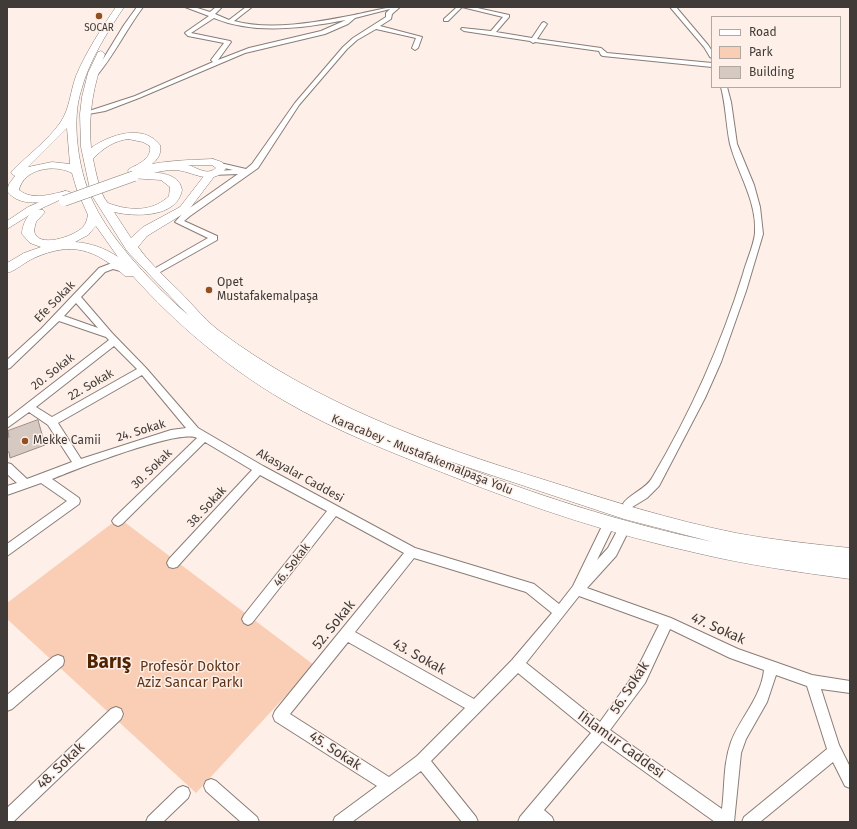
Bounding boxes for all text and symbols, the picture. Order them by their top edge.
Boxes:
marker: SOCAR [94,11,104,21]
legend [711,16,841,88]
place label: SOCAR [84,22,114,34]
text: Road [749,25,777,39]
text: Park [749,45,773,59]
text: Building [749,65,794,79]
place label: Opet Mustafakemalpaşa [217,276,318,304]
street label: Efe Sokak [32,278,78,326]
marker: Opet Mustafakemalpaşa [204,285,214,295]
street label: 20. Sokak [29,351,77,393]
street label: 22. Sokak [66,366,116,404]
street label: Karacabey - Mustafakemalpaşa Yolu [329,412,515,498]
street label: 24. Sokak [115,417,167,445]
place label: Mekke Camii [33,434,101,448]
marker: Mekke Camii [20,436,30,446]
street label: 30. Sokak [129,446,175,492]
street label: Akasyalar Caddesi [254,446,346,506]
street label: 38. Sokak [184,483,230,531]
street label: 46. Sokak [271,540,313,590]
street label: 52. Sokak [309,597,359,653]
street label: 47. Sokak [688,610,748,648]
street label: 43. Sokak [389,635,449,679]
district label: Barış [87,652,131,674]
park label: Profesör Doktor Aziz Sancar Parkı [137,659,243,692]
street label: 56. Sokak [607,659,653,717]
street label: Ihlamur Caddesi [574,708,668,782]
street label: 45. Sokak [306,728,364,774]
street label: 48. Sokak [34,739,88,793]

